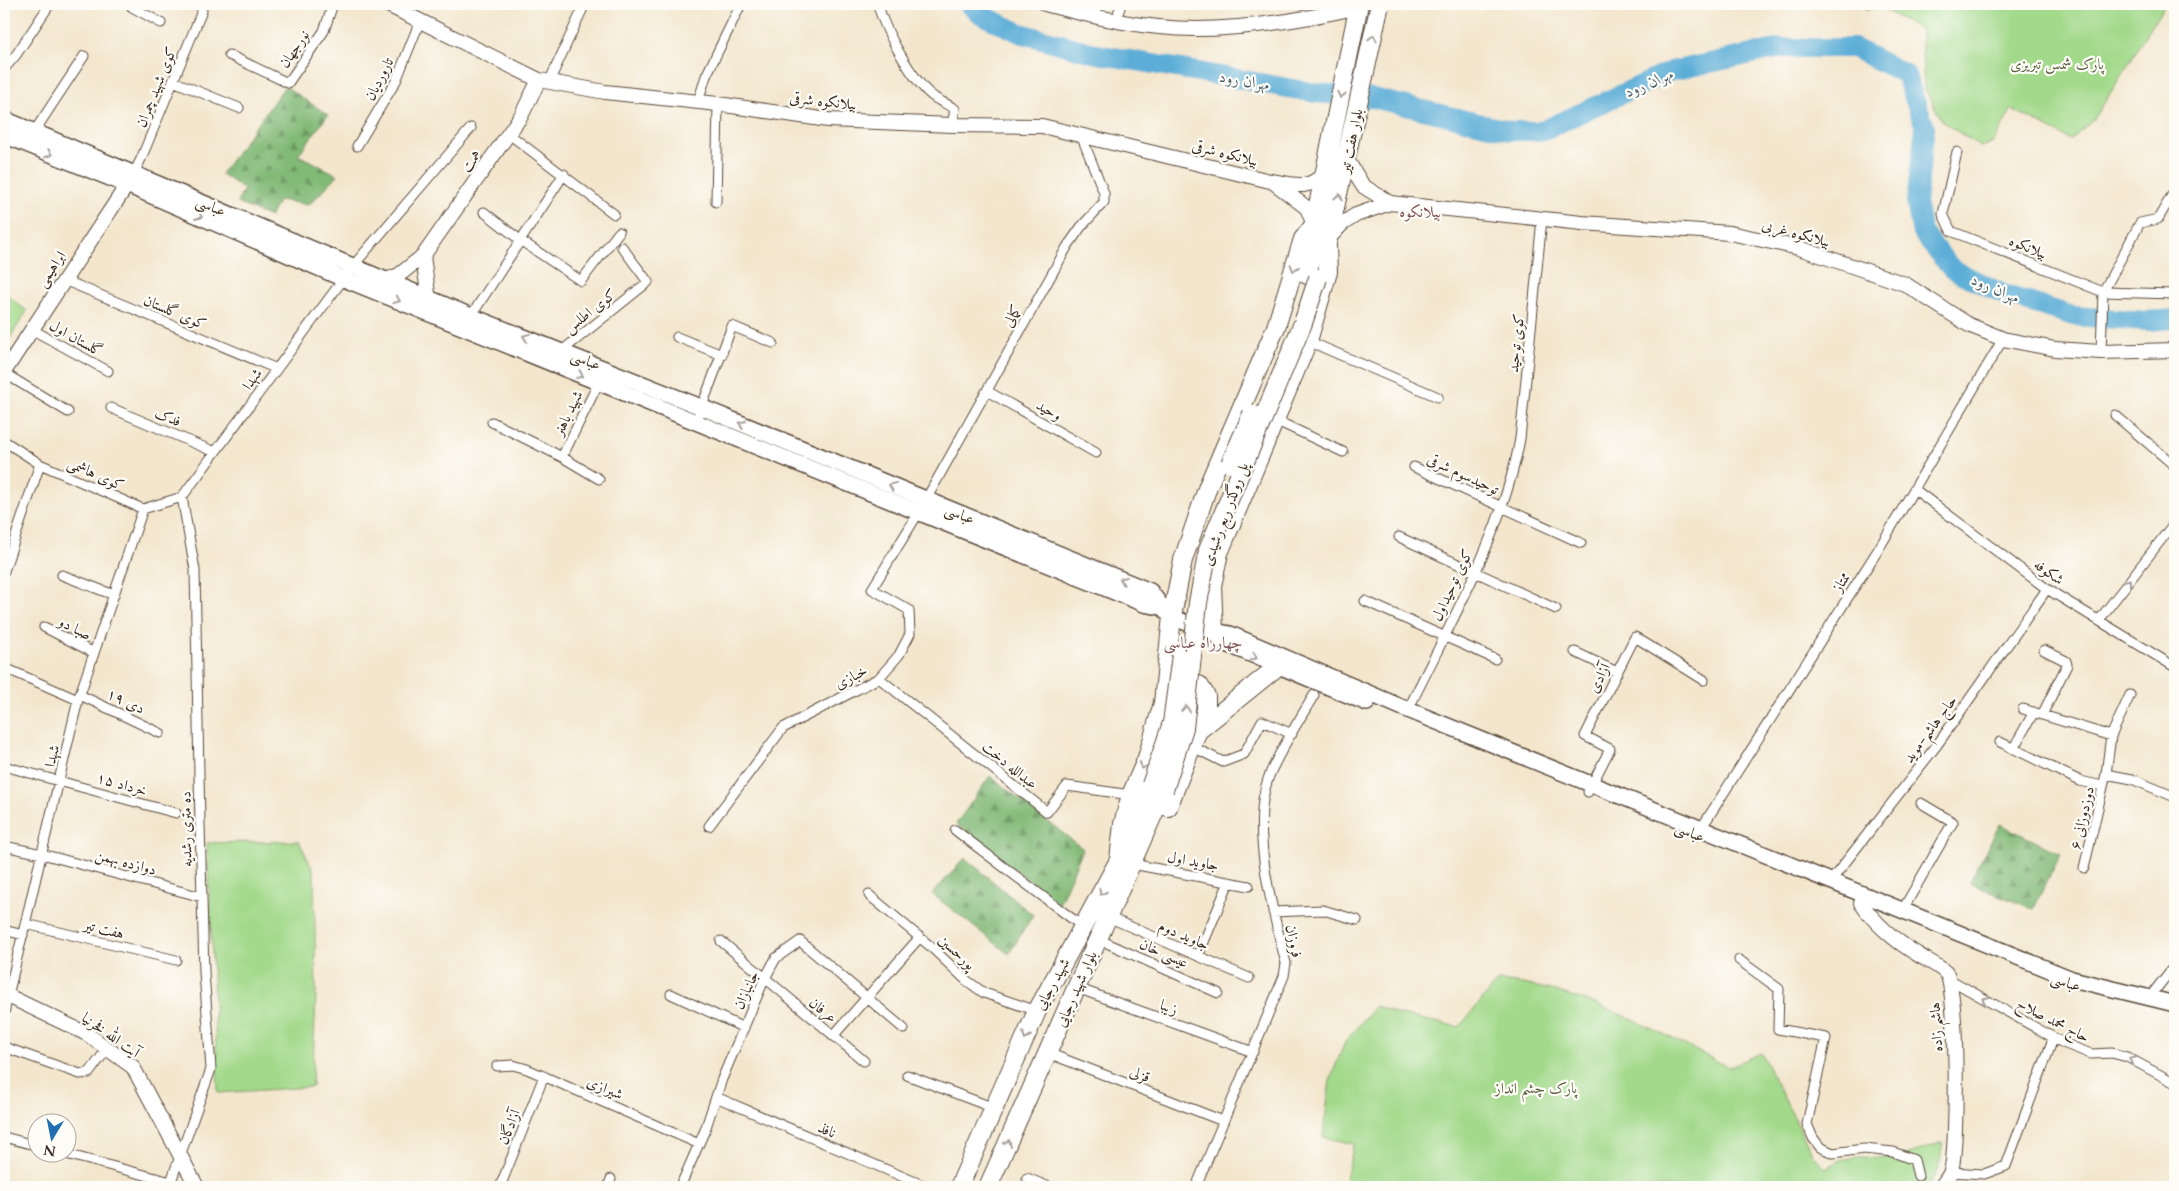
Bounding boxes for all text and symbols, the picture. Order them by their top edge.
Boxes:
street label: نورجهان [274,26,314,72]
one-way arrow [1367,33,1378,42]
street label: کوی شهید چمران [131,44,181,130]
street label: تاروردیان [360,54,398,104]
park label: پارک شمس تبریزی [2010,54,2105,75]
water label: مهران رود [1622,63,1677,103]
water label: مهران رود [1218,66,1272,96]
street label: بیلانکوه شرقی [789,88,857,114]
one-way arrow [1336,90,1346,99]
street label: بلوار هفت تیر [1334,107,1368,177]
street label: بیلانکوه شرقی [1190,135,1260,171]
street label: همت [456,146,486,176]
one-way arrow [44,147,53,158]
street label: عباسى [193,191,229,222]
one-way arrow [1333,192,1344,201]
district label: بیلانکوه [1399,201,1441,223]
one-way arrow [194,210,203,221]
street label: بیلانکوه غربی [1760,214,1832,253]
street label: بیلانکوه [2006,230,2050,264]
street label: ابراهیمی [32,247,71,292]
one-way arrow [1290,264,1300,272]
water label: مهران رود [1968,269,2023,309]
street label: کوی اطلس [560,284,620,338]
street label: کوی گلستان [141,290,209,334]
one-way arrow [392,294,401,304]
street label: کمالی [998,301,1026,331]
street label: کوی توحید [1503,313,1529,373]
street label: گلستان اول [46,315,106,361]
one-way arrow [522,333,531,343]
street label: عباسى [568,345,604,376]
street label: شهدا [237,364,267,394]
one-way arrow [575,368,584,379]
street label: شهید باهنر [548,387,588,441]
street label: وحید [1033,395,1065,425]
street label: فدک [152,403,184,431]
one-way arrow [738,419,747,430]
street label: توحیدسوم شرقی [1423,449,1502,502]
street label: کوی هاشمی [64,453,127,496]
street label: پل روگذر ربع رشیدی [1196,458,1257,570]
one-way arrow [888,481,897,492]
street label: عباسى [942,499,978,530]
street label: کوی توحیداول [1427,546,1477,624]
street label: شکوفه [2030,554,2068,590]
street label: ممتاز [1826,568,1855,597]
one-way arrow [1119,576,1128,586]
one-way arrow [2123,579,2131,588]
street label: صبا دو [53,610,95,645]
district label: چهارراه عباسی [1163,632,1243,654]
one-way arrow [1249,650,1258,661]
street label: آزادی [1583,658,1616,696]
street label: خبازی [831,660,871,694]
street label: ۱۹ دی [104,684,148,718]
street label: حاج هاشم-موید [1899,691,1965,770]
one-way arrow [1180,705,1191,713]
street label: عبدالله دخت [978,736,1042,794]
street label: شهدا [40,743,64,769]
one-way arrow [1139,761,1150,770]
street label: ۱۵ خرداد [94,767,150,801]
street label: دوزدوزانی ۶ [2065,784,2099,852]
street label: ده متری رشدیه [175,791,197,867]
street label: عباسى [1672,817,1708,848]
street label: دوازده بهمن [93,844,159,880]
street label: جاوید اول [1166,847,1220,875]
one-way arrow [1098,887,1108,896]
street label: هفت تیر [80,914,126,944]
street label: جاوید دوم [1154,915,1212,957]
street label: فروزان [1281,923,1307,959]
street label: پورحسین [933,930,981,976]
street label: عیسی خان [1136,933,1192,974]
street label: بلوار شهید رجایی [1050,948,1102,1030]
street label: شهید رجایی [1030,955,1074,1013]
street label: جانبازان [729,967,763,1013]
street label: عباسى [2048,968,2084,997]
street label: عرفان [804,993,841,1028]
street label: حاج محمد صلاح [2012,993,2093,1050]
street label: زیبا [1157,995,1181,1019]
one-way arrow [1981,996,1990,1006]
street label: هاشم زاده [1925,1002,1952,1052]
street label: آیت الله فخرنیا [78,1006,147,1063]
one-way arrow [1021,1031,1032,1040]
one-way arrow [2129,1056,2138,1066]
street label: قزلی [1127,1061,1153,1087]
street label: شیرازی [584,1071,626,1105]
park label: پارک چشم انداز [1493,1078,1578,1103]
street label: آزادگان [493,1105,526,1148]
north arrow [28,1114,78,1164]
street label: نافذ [815,1117,839,1143]
one-way arrow [1001,1139,1012,1148]
text: N [42,1140,57,1161]

